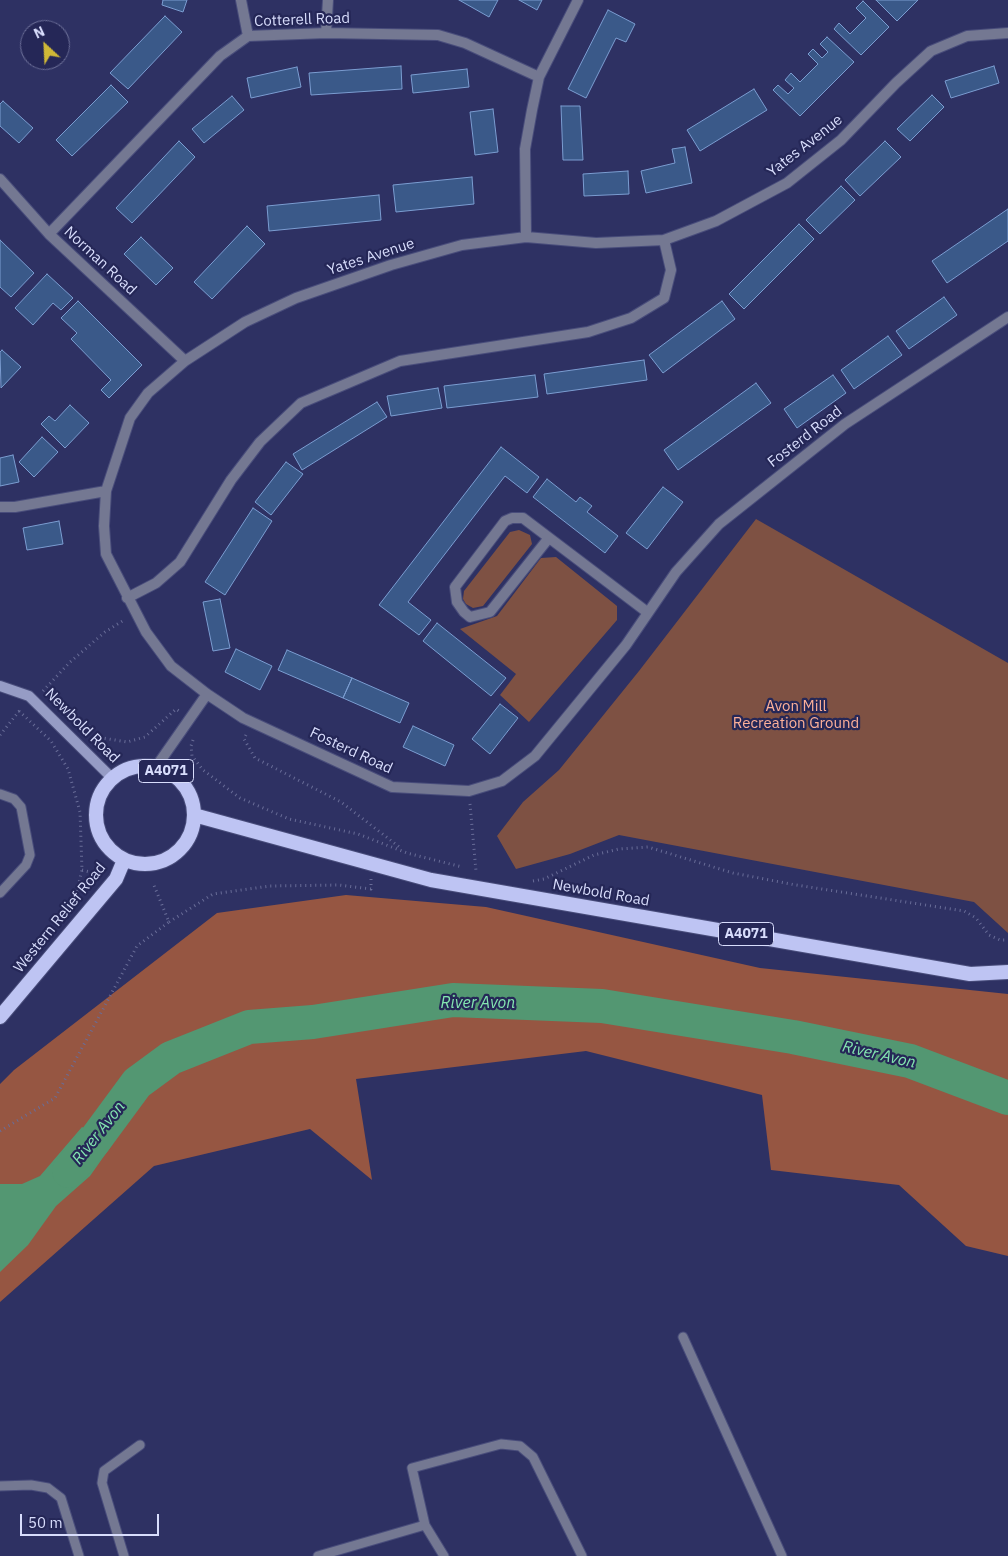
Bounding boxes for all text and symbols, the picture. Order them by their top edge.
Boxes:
street label: Cotterell Road [254,9,350,31]
north arrow [20,20,70,70]
text: N [31,22,47,43]
street label: Yates Avenue [764,111,846,181]
street label: Norman Road [60,223,140,299]
street label: Yates Avenue [325,234,417,280]
street label: Fosterd Road [764,402,846,472]
street label: Newbold Road [41,685,123,767]
park label: Avon Mill Recreation Ground [733,698,859,733]
street label: Fosterd Road [307,724,395,778]
road number: A4071 [138,759,194,782]
street label: Western Relief Road [10,859,110,977]
street label: Newbold Road [551,876,651,910]
road number: A4071 [718,922,774,946]
water label: River Avon [441,993,515,1013]
water label: River Avon [840,1037,918,1073]
water label: River Avon [68,1098,130,1168]
scale bar [22,1504,161,1536]
text: 50 m [28,1513,63,1532]

